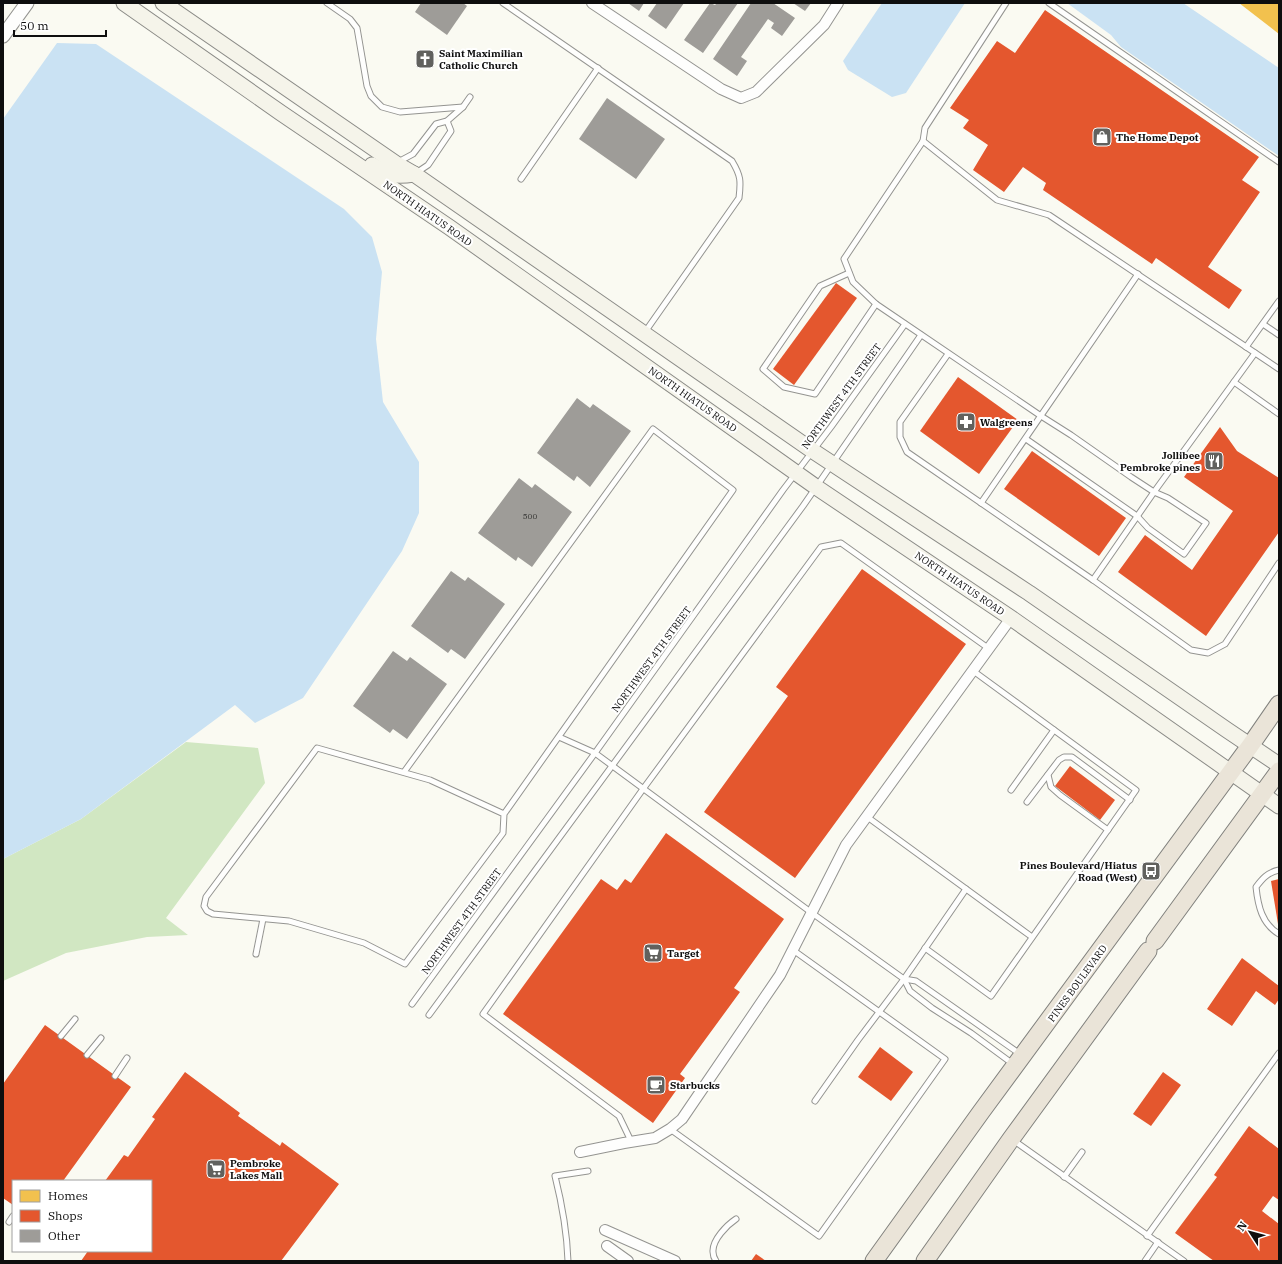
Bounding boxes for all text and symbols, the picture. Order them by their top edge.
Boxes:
scale bar [14,12,106,38]
text: 50 m [20,18,49,33]
place label: Saint Maximilian Catholic Church [439,47,523,72]
church icon: Saint Maximilian Catholic Church [414,48,436,70]
shop icon: The Home Depot [1091,126,1113,148]
place label: The Home Depot [1116,131,1199,144]
street label: NORTH HIATUS ROAD [381,178,475,249]
street label: NORTHWEST 4TH STREET [799,340,884,452]
street label: NORTH HIATUS ROAD [646,364,740,435]
pharmacy icon: Walgreens [955,411,977,433]
place label: Walgreens [980,416,1033,429]
place label: Jollibee Pembroke pines [1120,449,1200,474]
restaurant icon: Jollibee Pembroke pines [1203,450,1225,472]
house number: 500 [523,511,537,521]
street label: NORTH HIATUS ROAD [912,549,1007,618]
street label: NORTHWEST 4TH STREET [609,603,694,715]
place label: Pines Boulevard/Hiatus Road (West) [1020,859,1137,884]
bus stop icon: Pines Boulevard/Hiatus Road (West) [1140,860,1162,882]
street label: NORTHWEST 4TH STREET [419,865,504,977]
supermarket icon: Target [642,942,664,964]
street label: PINES BOULEVARD [1045,942,1110,1024]
place label: Target [667,947,700,960]
cafe icon: Starbucks [645,1074,667,1096]
place label: Starbucks [670,1079,720,1092]
place label: Pembroke Lakes Mall [230,1157,282,1182]
supermarket icon: Pembroke Lakes Mall [205,1158,227,1180]
legend [12,1180,152,1252]
text: Homes [48,1188,88,1203]
text: Shops [48,1208,83,1223]
north arrow [1230,1212,1270,1252]
text: N [1234,1218,1250,1234]
text: Other [48,1228,81,1243]

